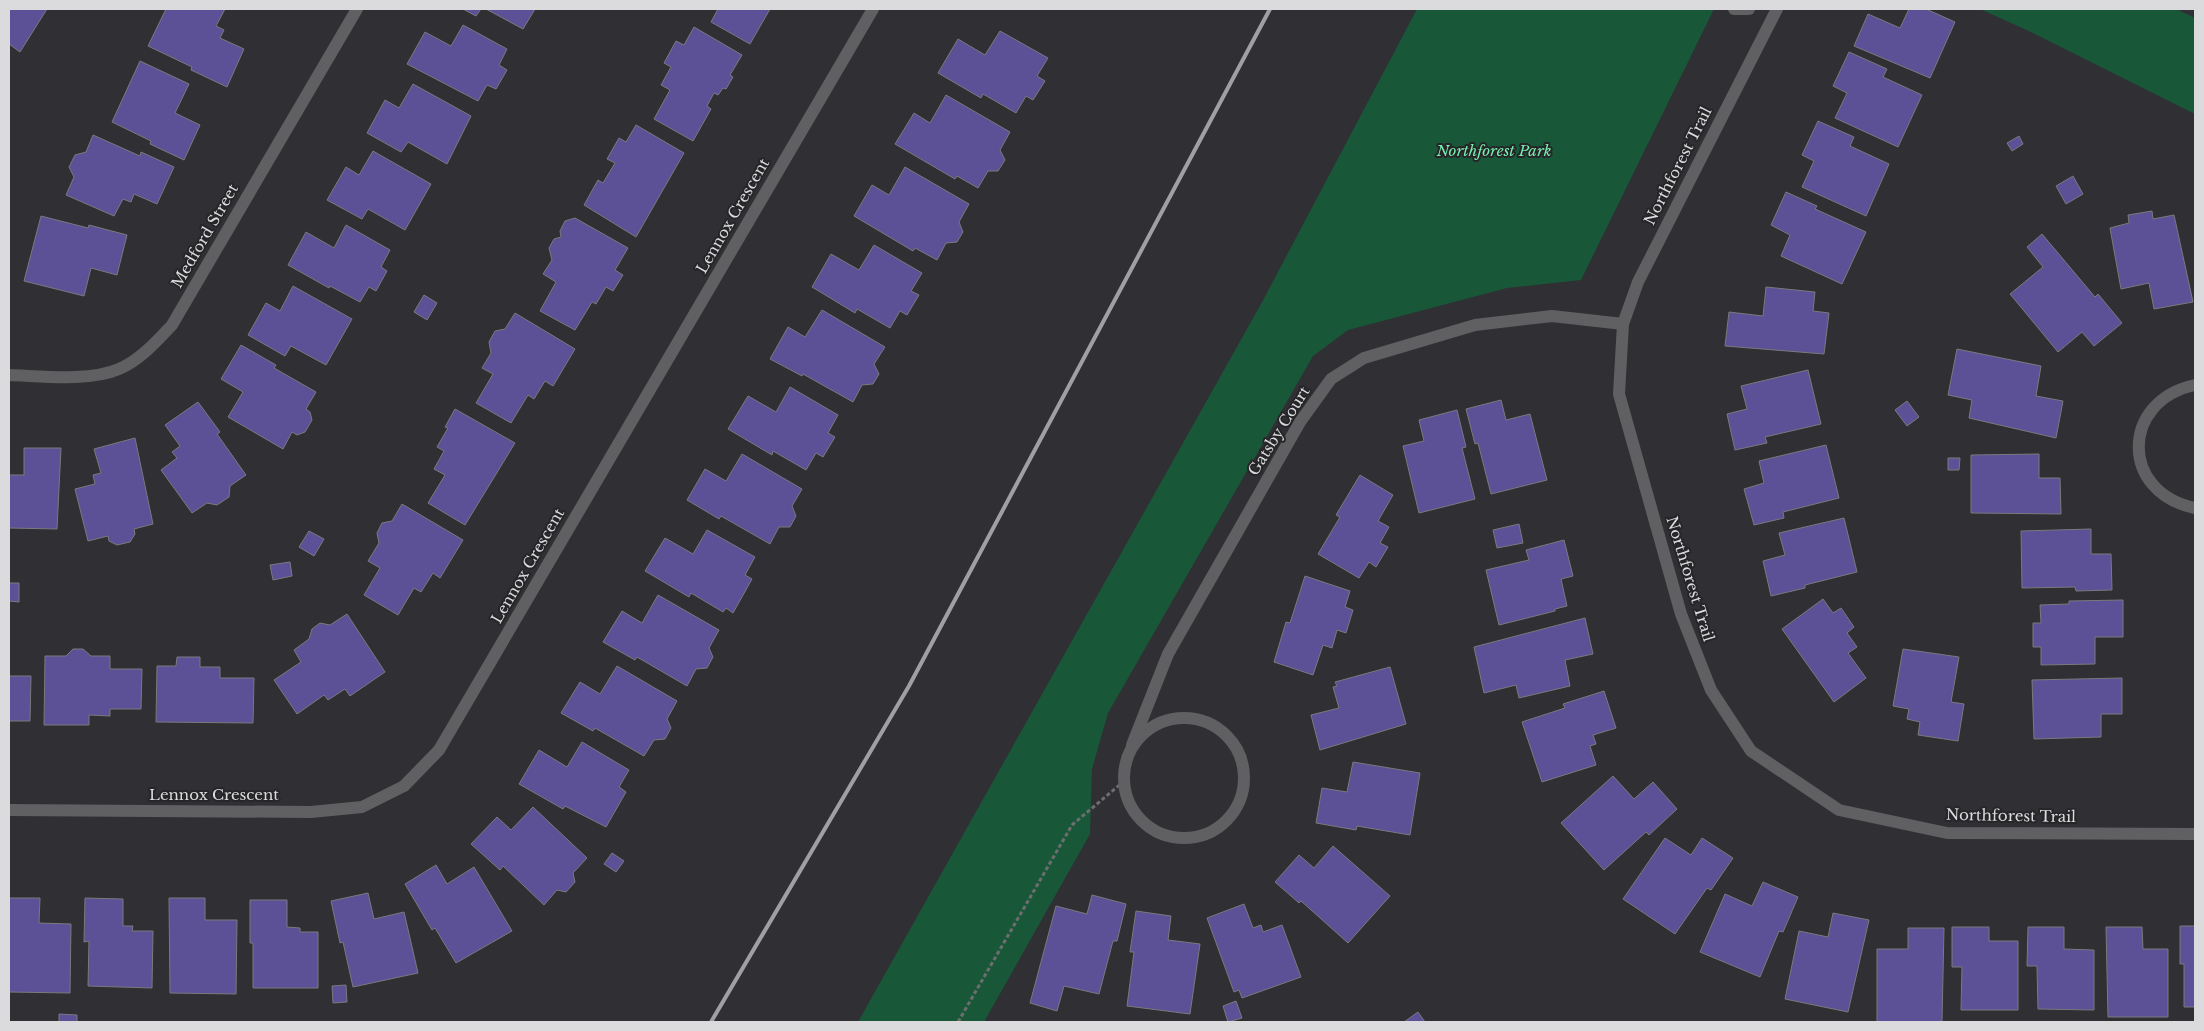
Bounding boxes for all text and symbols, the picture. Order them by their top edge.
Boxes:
street label: Northforest Trail [1640,103,1716,228]
park label: Northforest Park [1436,141,1551,160]
street label: Lennox Crescent [692,154,773,277]
street label: Medford Street [167,180,242,291]
street label: Gatsby Court [1244,382,1314,479]
street label: Lennox Crescent [487,504,568,627]
street label: Northforest Trail [1662,514,1719,644]
street label: Lennox Crescent [149,785,279,804]
street label: Northforest Trail [1946,805,2076,826]

